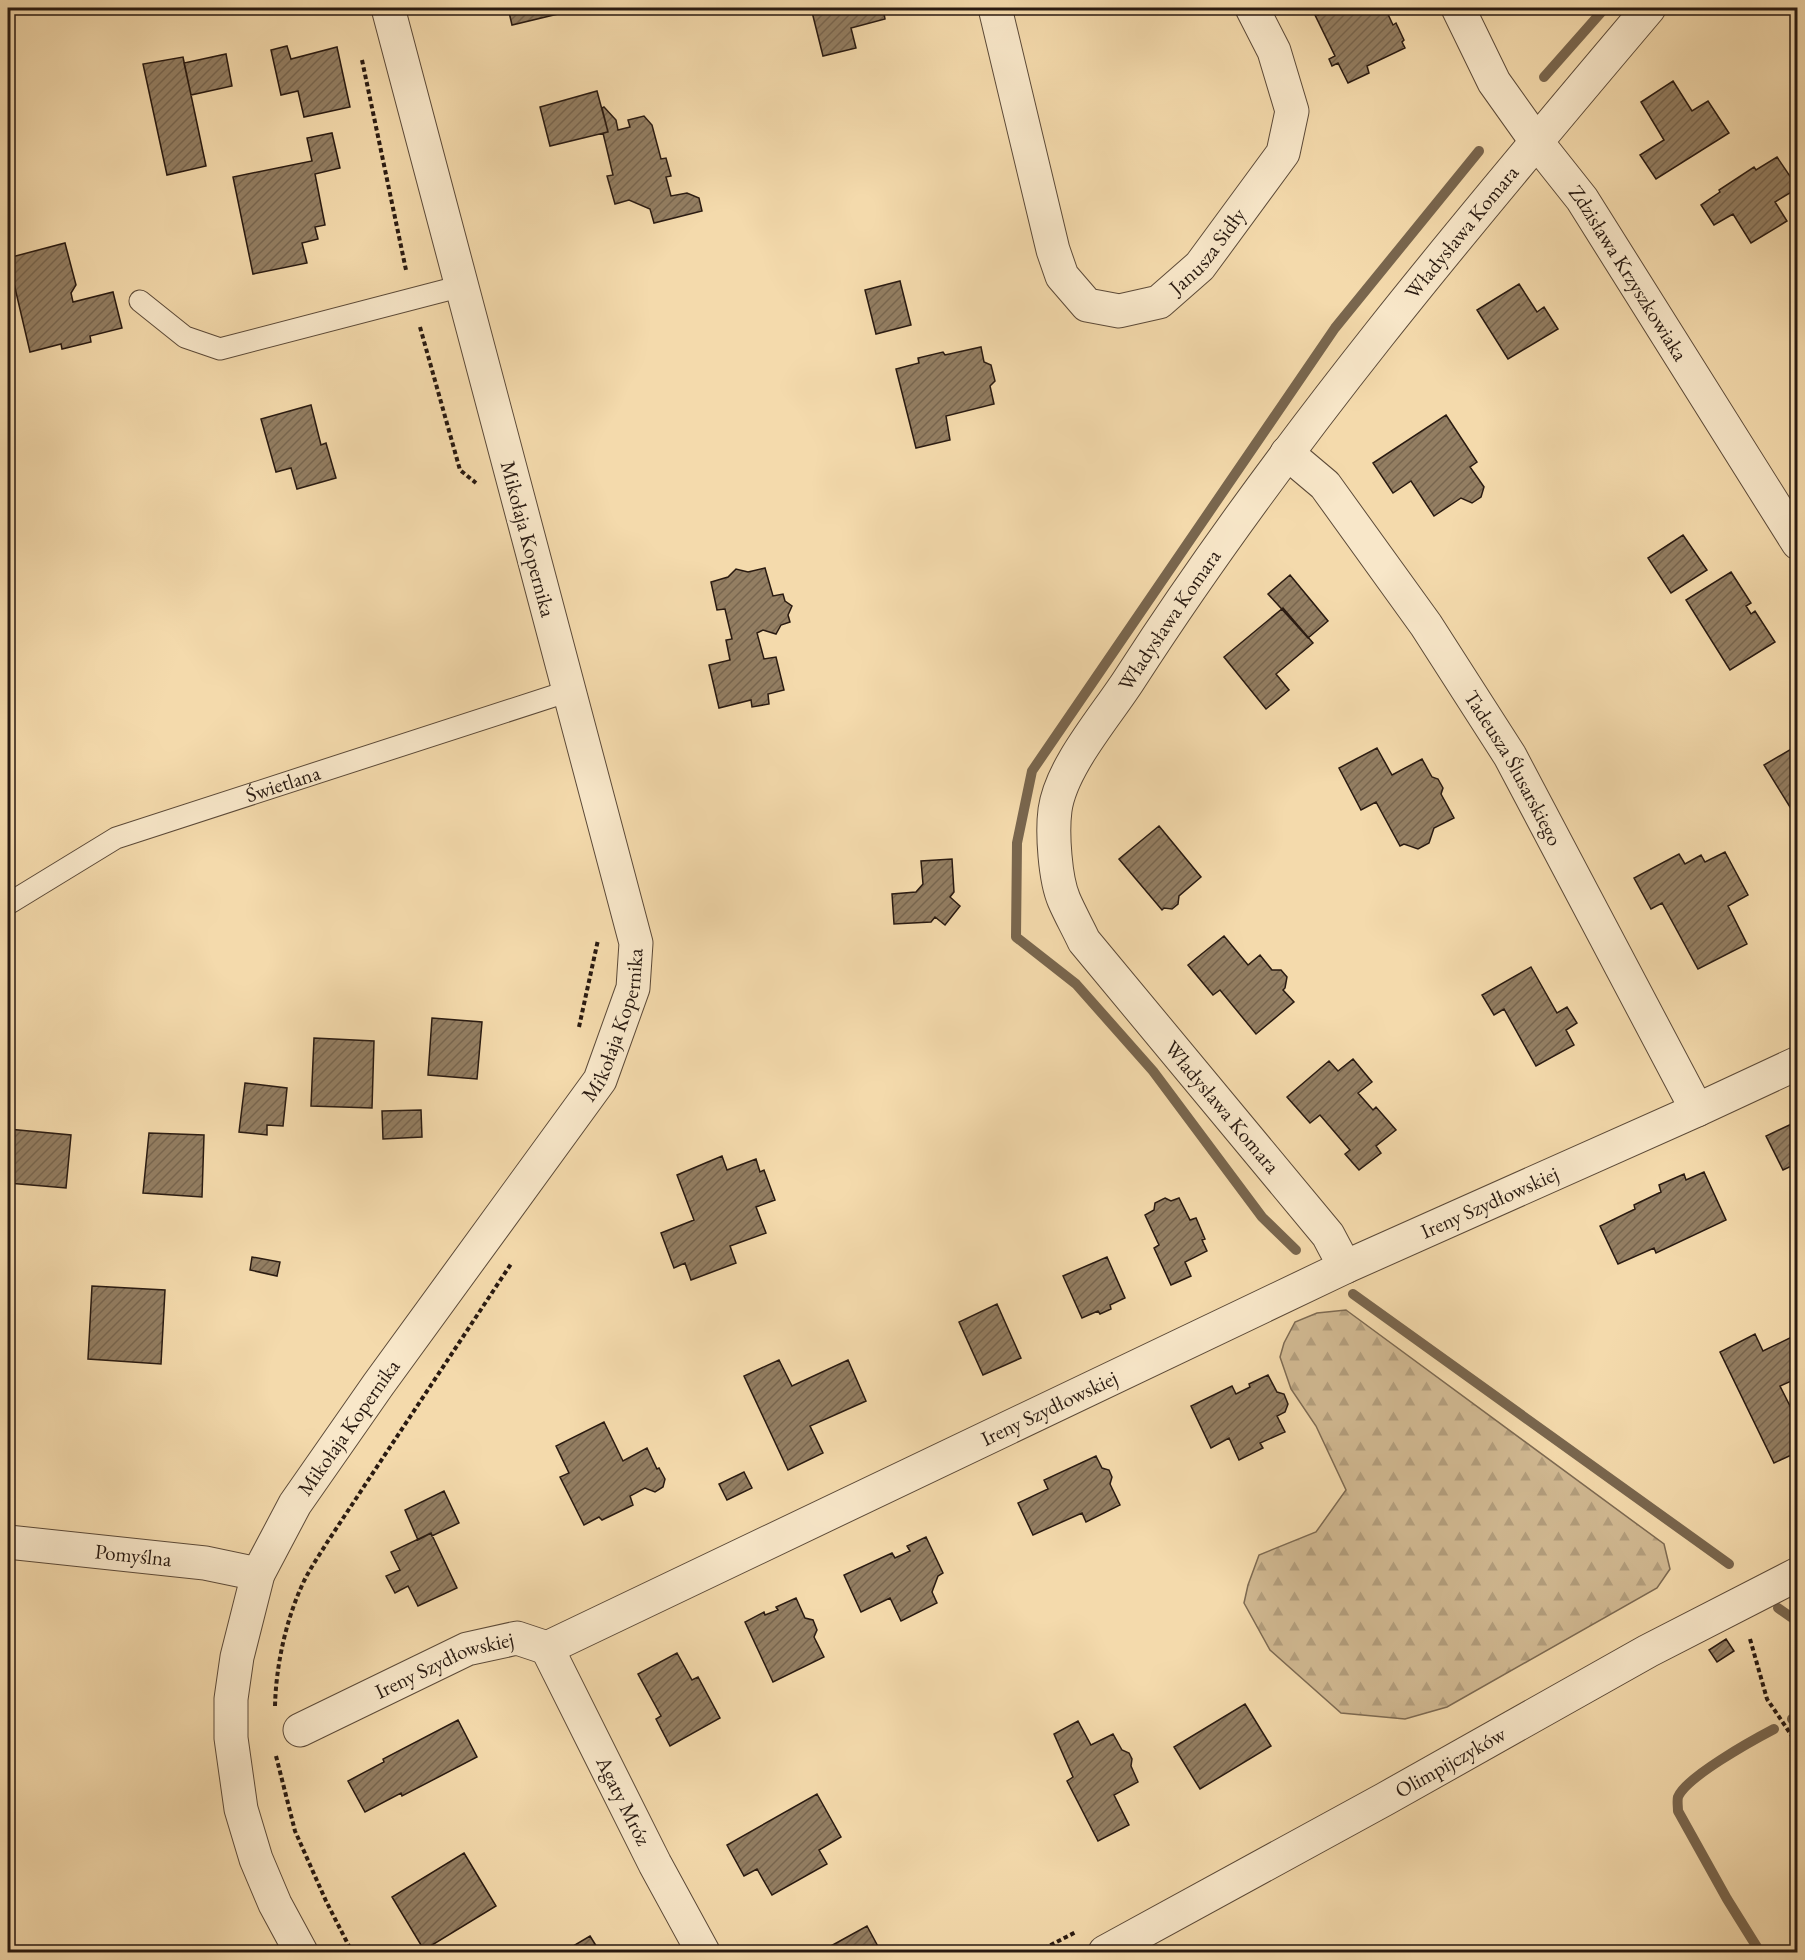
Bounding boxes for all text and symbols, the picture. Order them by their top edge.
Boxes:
street label: Władysława Komara [1398,159,1525,304]
street label: Zdzisława Krzyszkowiaka [1563,179,1695,366]
street label: Janusza Sidły [1162,201,1252,301]
street label: Mikołaja Kopernika [495,458,562,621]
street label: Władysława Komara [1112,543,1227,696]
street label: Tadeusza Ślusarskiego [1458,685,1569,850]
street label: Świetlana [242,758,324,808]
street label: Mikołaja Kopernika [575,947,649,1106]
street label: Władysława Komara [1159,1035,1286,1179]
street label: Ireny Szydłowskiej [1416,1160,1563,1245]
street label: Mikołaja Kopernika [291,1353,406,1501]
street label: Ireny Szydłowskiej [976,1364,1122,1452]
street label: Pomyślna [94,1537,174,1572]
street label: Ireny Szydłowskiej [370,1625,516,1705]
street label: Olimpijczyków [1390,1720,1511,1804]
street label: Agaty Mróz [590,1751,658,1850]

